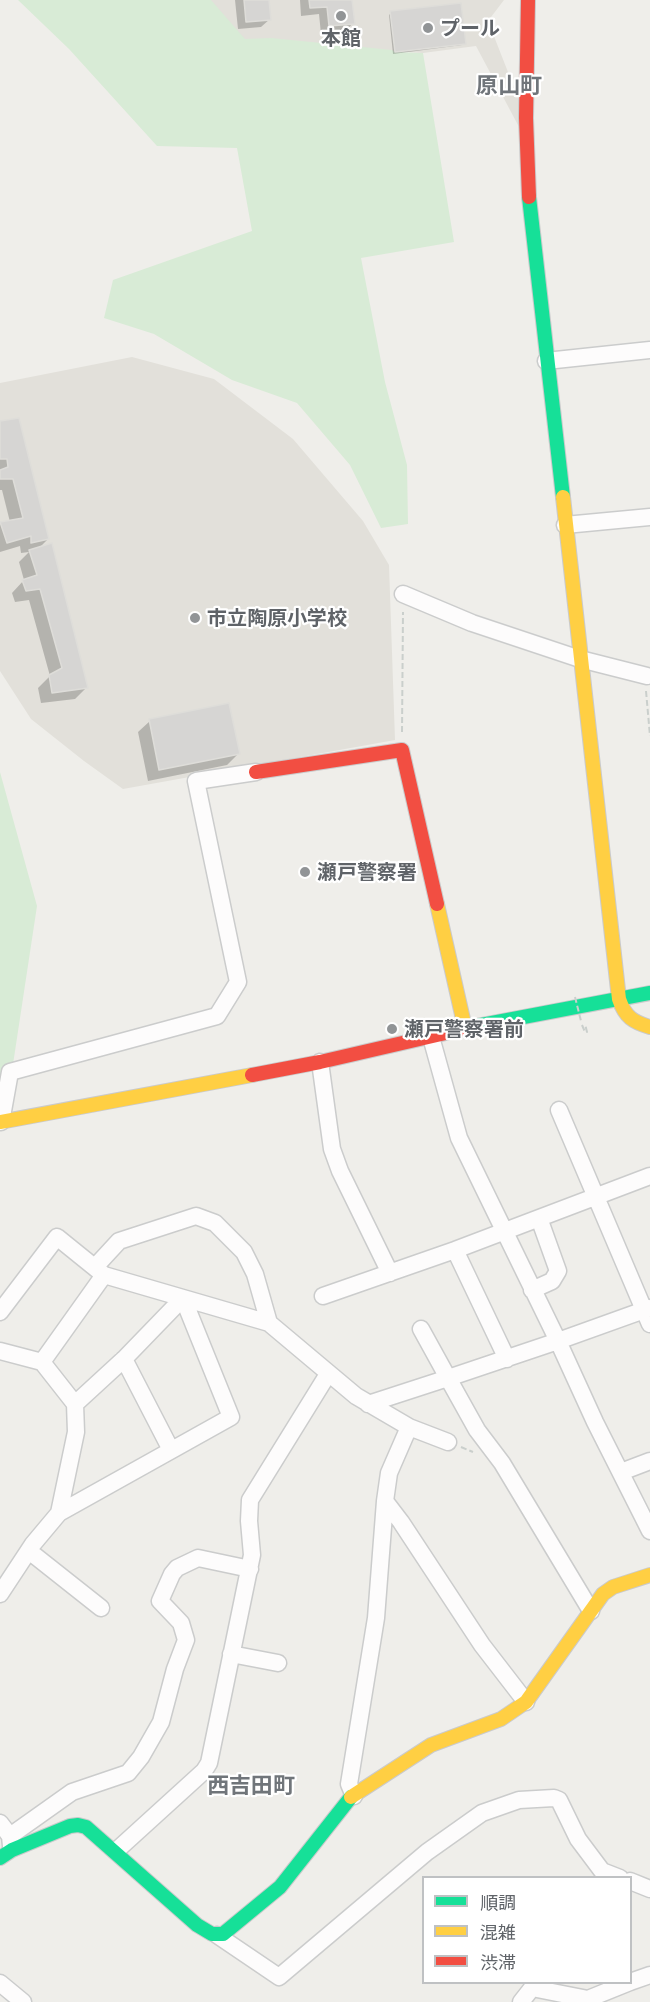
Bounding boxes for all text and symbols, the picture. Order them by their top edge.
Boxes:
marker: 本館 [334,9,348,23]
place label: プール [440,16,500,40]
marker: プール [421,21,435,35]
place label: 本館 [321,26,361,50]
district label: 原山町 [476,73,542,99]
place label: 市立陶原小学校 [207,606,347,630]
marker: 市立陶原小学校 [188,611,202,625]
place label: 瀬戸警察署 [317,860,417,884]
marker: 瀬戸警察署 [298,865,312,879]
place label: 瀬戸警察署前 [404,1017,524,1041]
marker: 瀬戸警察署前 [385,1022,399,1036]
district label: 西吉田町 [207,1773,295,1799]
legend [422,1876,632,1984]
text: 順調 [480,1892,516,1912]
text: 混雑 [480,1922,516,1942]
text: 渋滞 [480,1952,516,1972]

